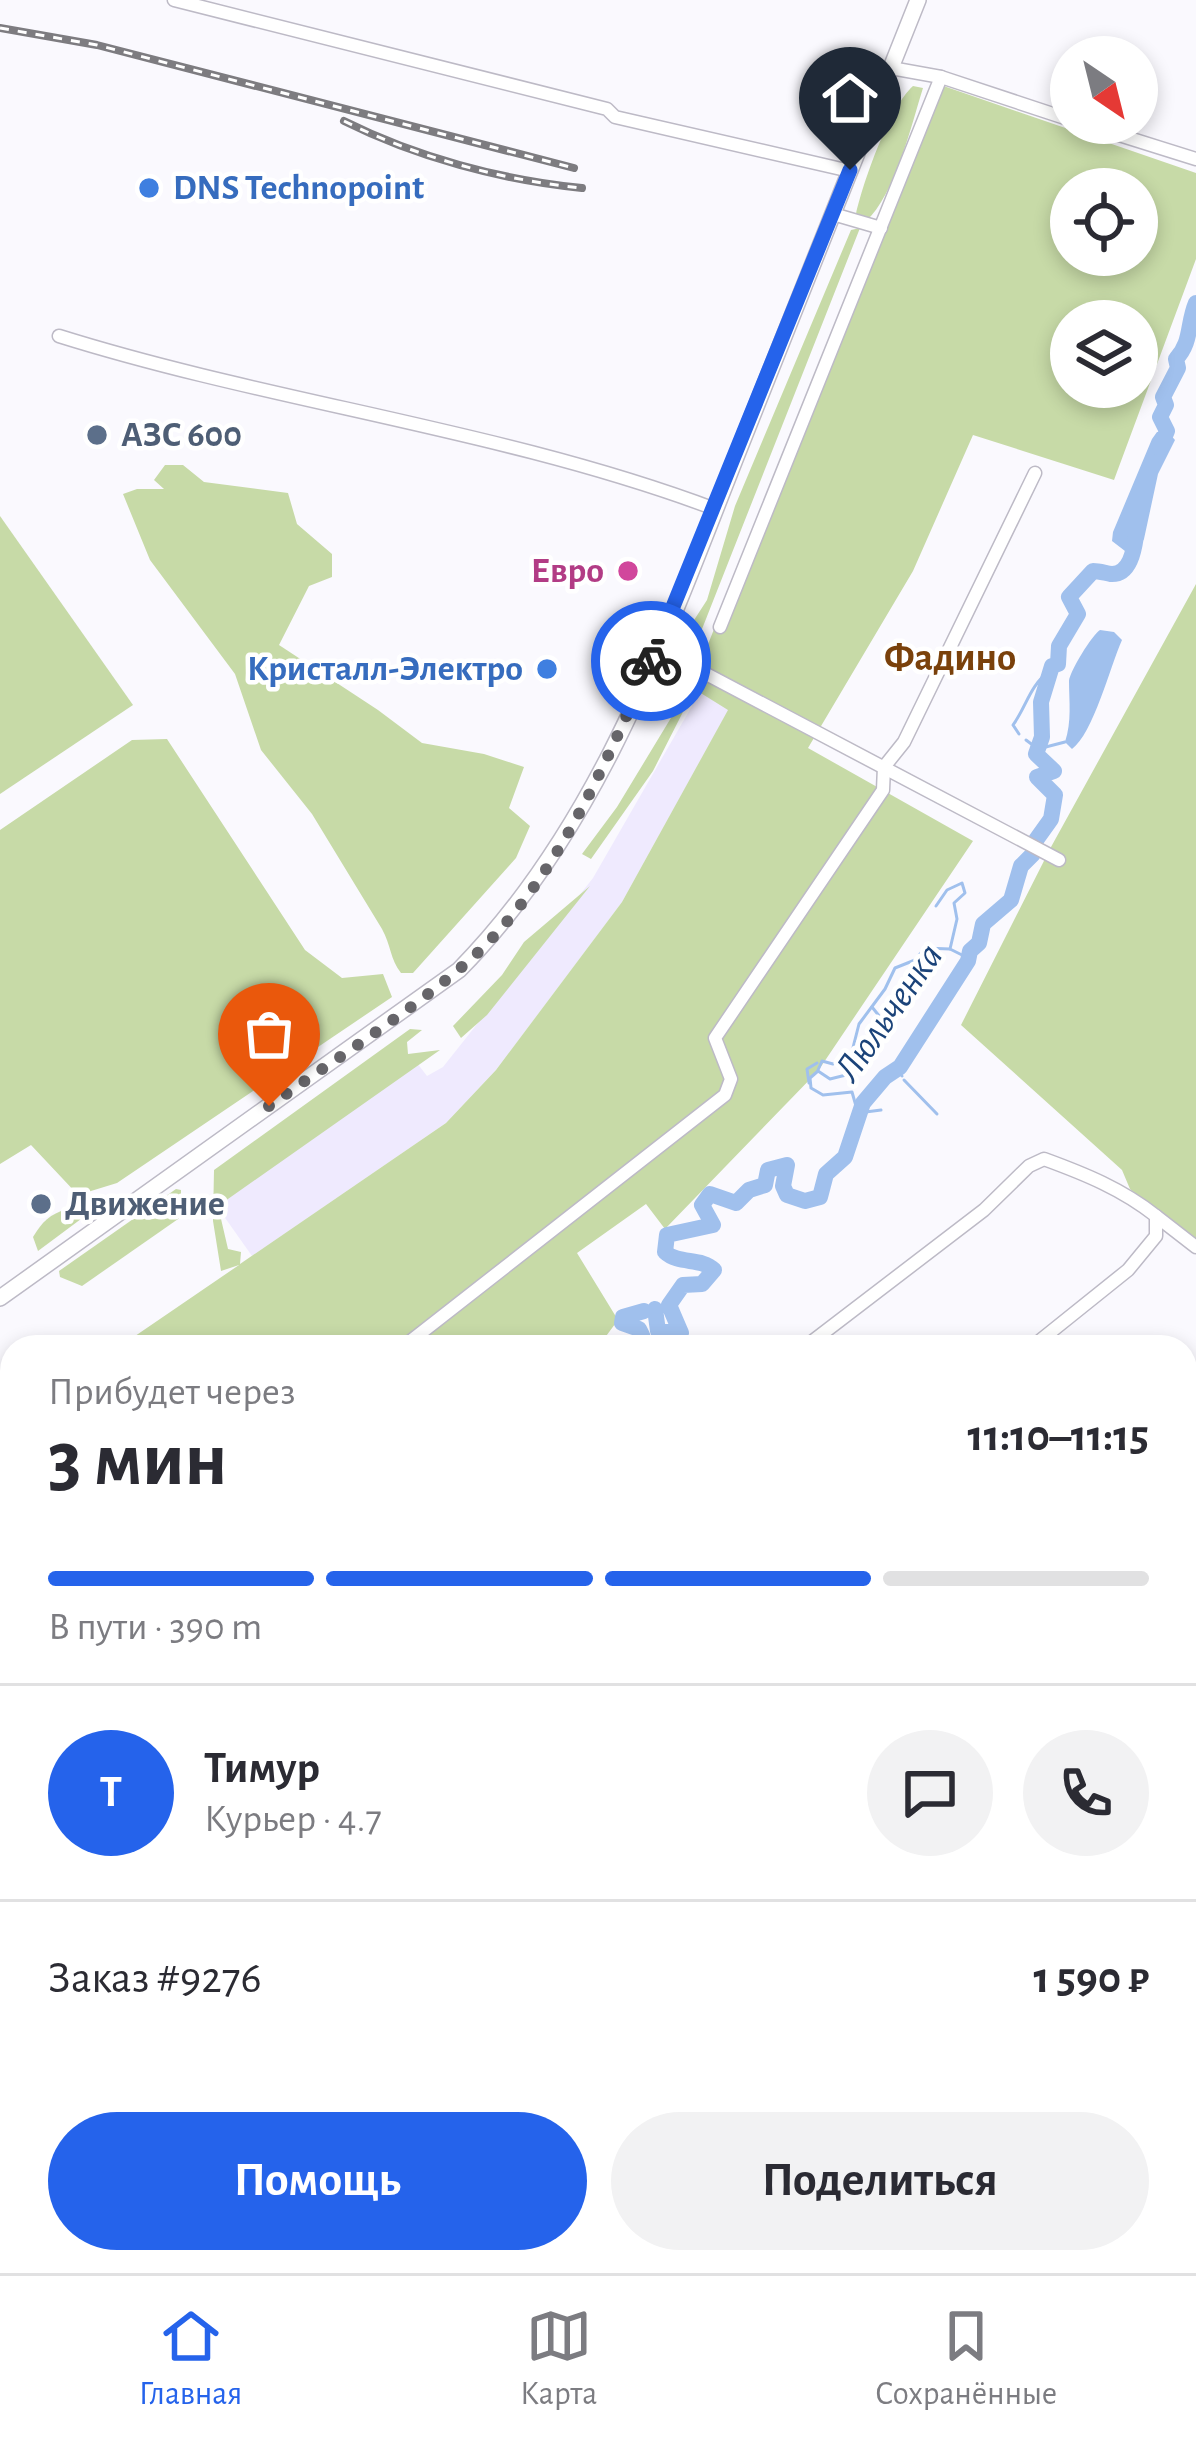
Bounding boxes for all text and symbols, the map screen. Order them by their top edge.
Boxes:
north arrow [1050,36,1158,144]
map controls [1050,36,1158,408]
pin [799,47,901,170]
icon: home [817,65,883,131]
button: locate [1050,168,1158,276]
place label: DNS Technopoint [173,170,424,206]
marker: DNS Technopoint [136,175,162,201]
button: layers [1050,300,1158,408]
place label: АЗС 600 [121,417,242,453]
marker: АЗС 600 [84,422,110,448]
place label: Евро [531,553,604,589]
marker: Евро [615,558,641,584]
courier [591,601,711,721]
icon: bike [618,628,684,694]
district label: Фадино [884,639,1016,678]
place label: Кристалл-Электро [247,651,523,687]
marker: Кристалл-Электро [534,656,560,682]
water label: Люльченка [827,937,950,1090]
pin [218,983,320,1106]
icon: bag [236,1001,302,1067]
place label: Движение [65,1186,225,1222]
marker: Движение [28,1191,54,1217]
text: Прибудет через [48,1373,295,1412]
text: 11:10–11:15 [968,1414,1149,1459]
text: 3 мин [48,1422,227,1500]
text: В пути · 390 m [48,1608,262,1647]
button: chat [867,1730,993,1856]
button: phone [1023,1730,1149,1856]
text: Тимур [204,1746,320,1791]
text: Т [100,1770,122,1815]
text: Курьер · 4.7 [204,1800,382,1839]
text: Заказ #9276 [48,1956,262,2001]
text: 1 590 ₽ [1034,1956,1149,2001]
button: Помощь [48,2112,587,2250]
button: Поделиться [611,2112,1149,2250]
tab: Главная [139,2303,242,2415]
tab: Карта [520,2303,597,2415]
tab: Сохранённые [875,2303,1057,2415]

